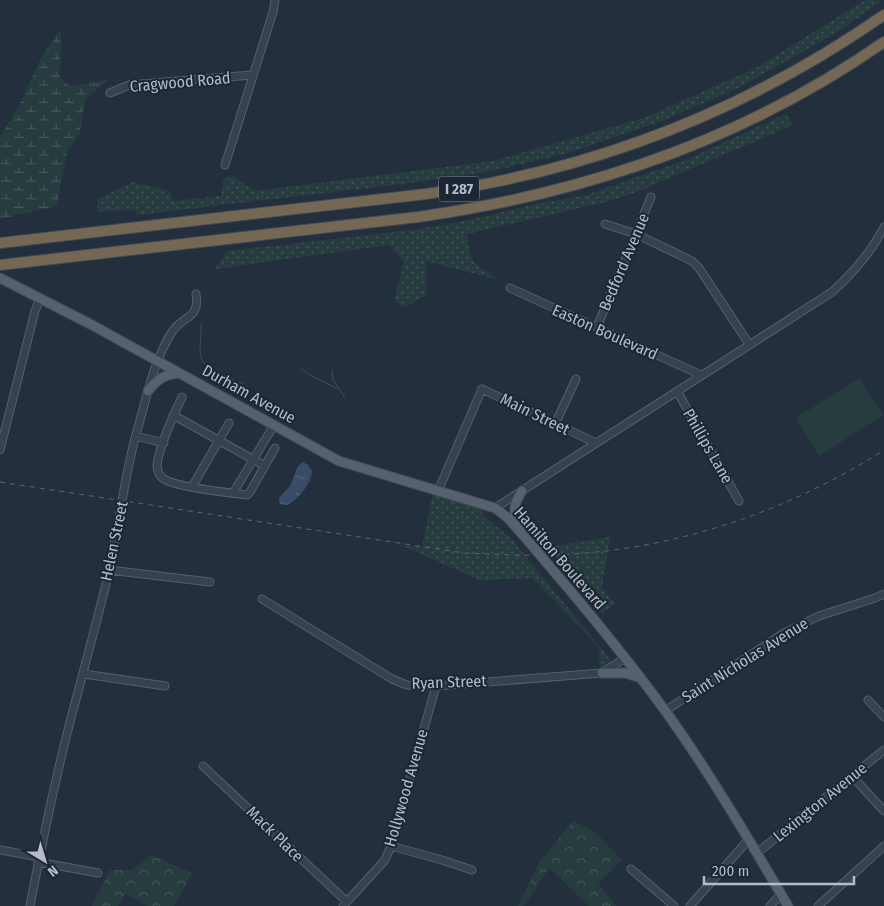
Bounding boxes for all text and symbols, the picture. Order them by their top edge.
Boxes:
street label: Cragwood Road [129,68,231,96]
road number: I 287 [439,176,479,202]
street label: Bedford Avenue [595,210,653,314]
street label: Easton Boulevard [549,300,661,364]
street label: Durham Avenue [199,361,299,427]
street label: Main Street [497,389,573,439]
street label: Phillips Lane [679,405,737,487]
street label: Helen Street [96,499,132,583]
street label: Hamilton Boulevard [510,503,610,613]
street label: Saint Nicholas Avenue [678,613,812,707]
street label: Ryan Street [411,671,488,693]
street label: Hollywood Avenue [380,727,432,849]
street label: Lexington Avenue [769,758,871,846]
street label: Mack Place [243,802,308,866]
north arrow [20,836,70,886]
scale bar [704,854,854,886]
text: N [44,862,61,880]
text: 200 m [712,862,749,880]

